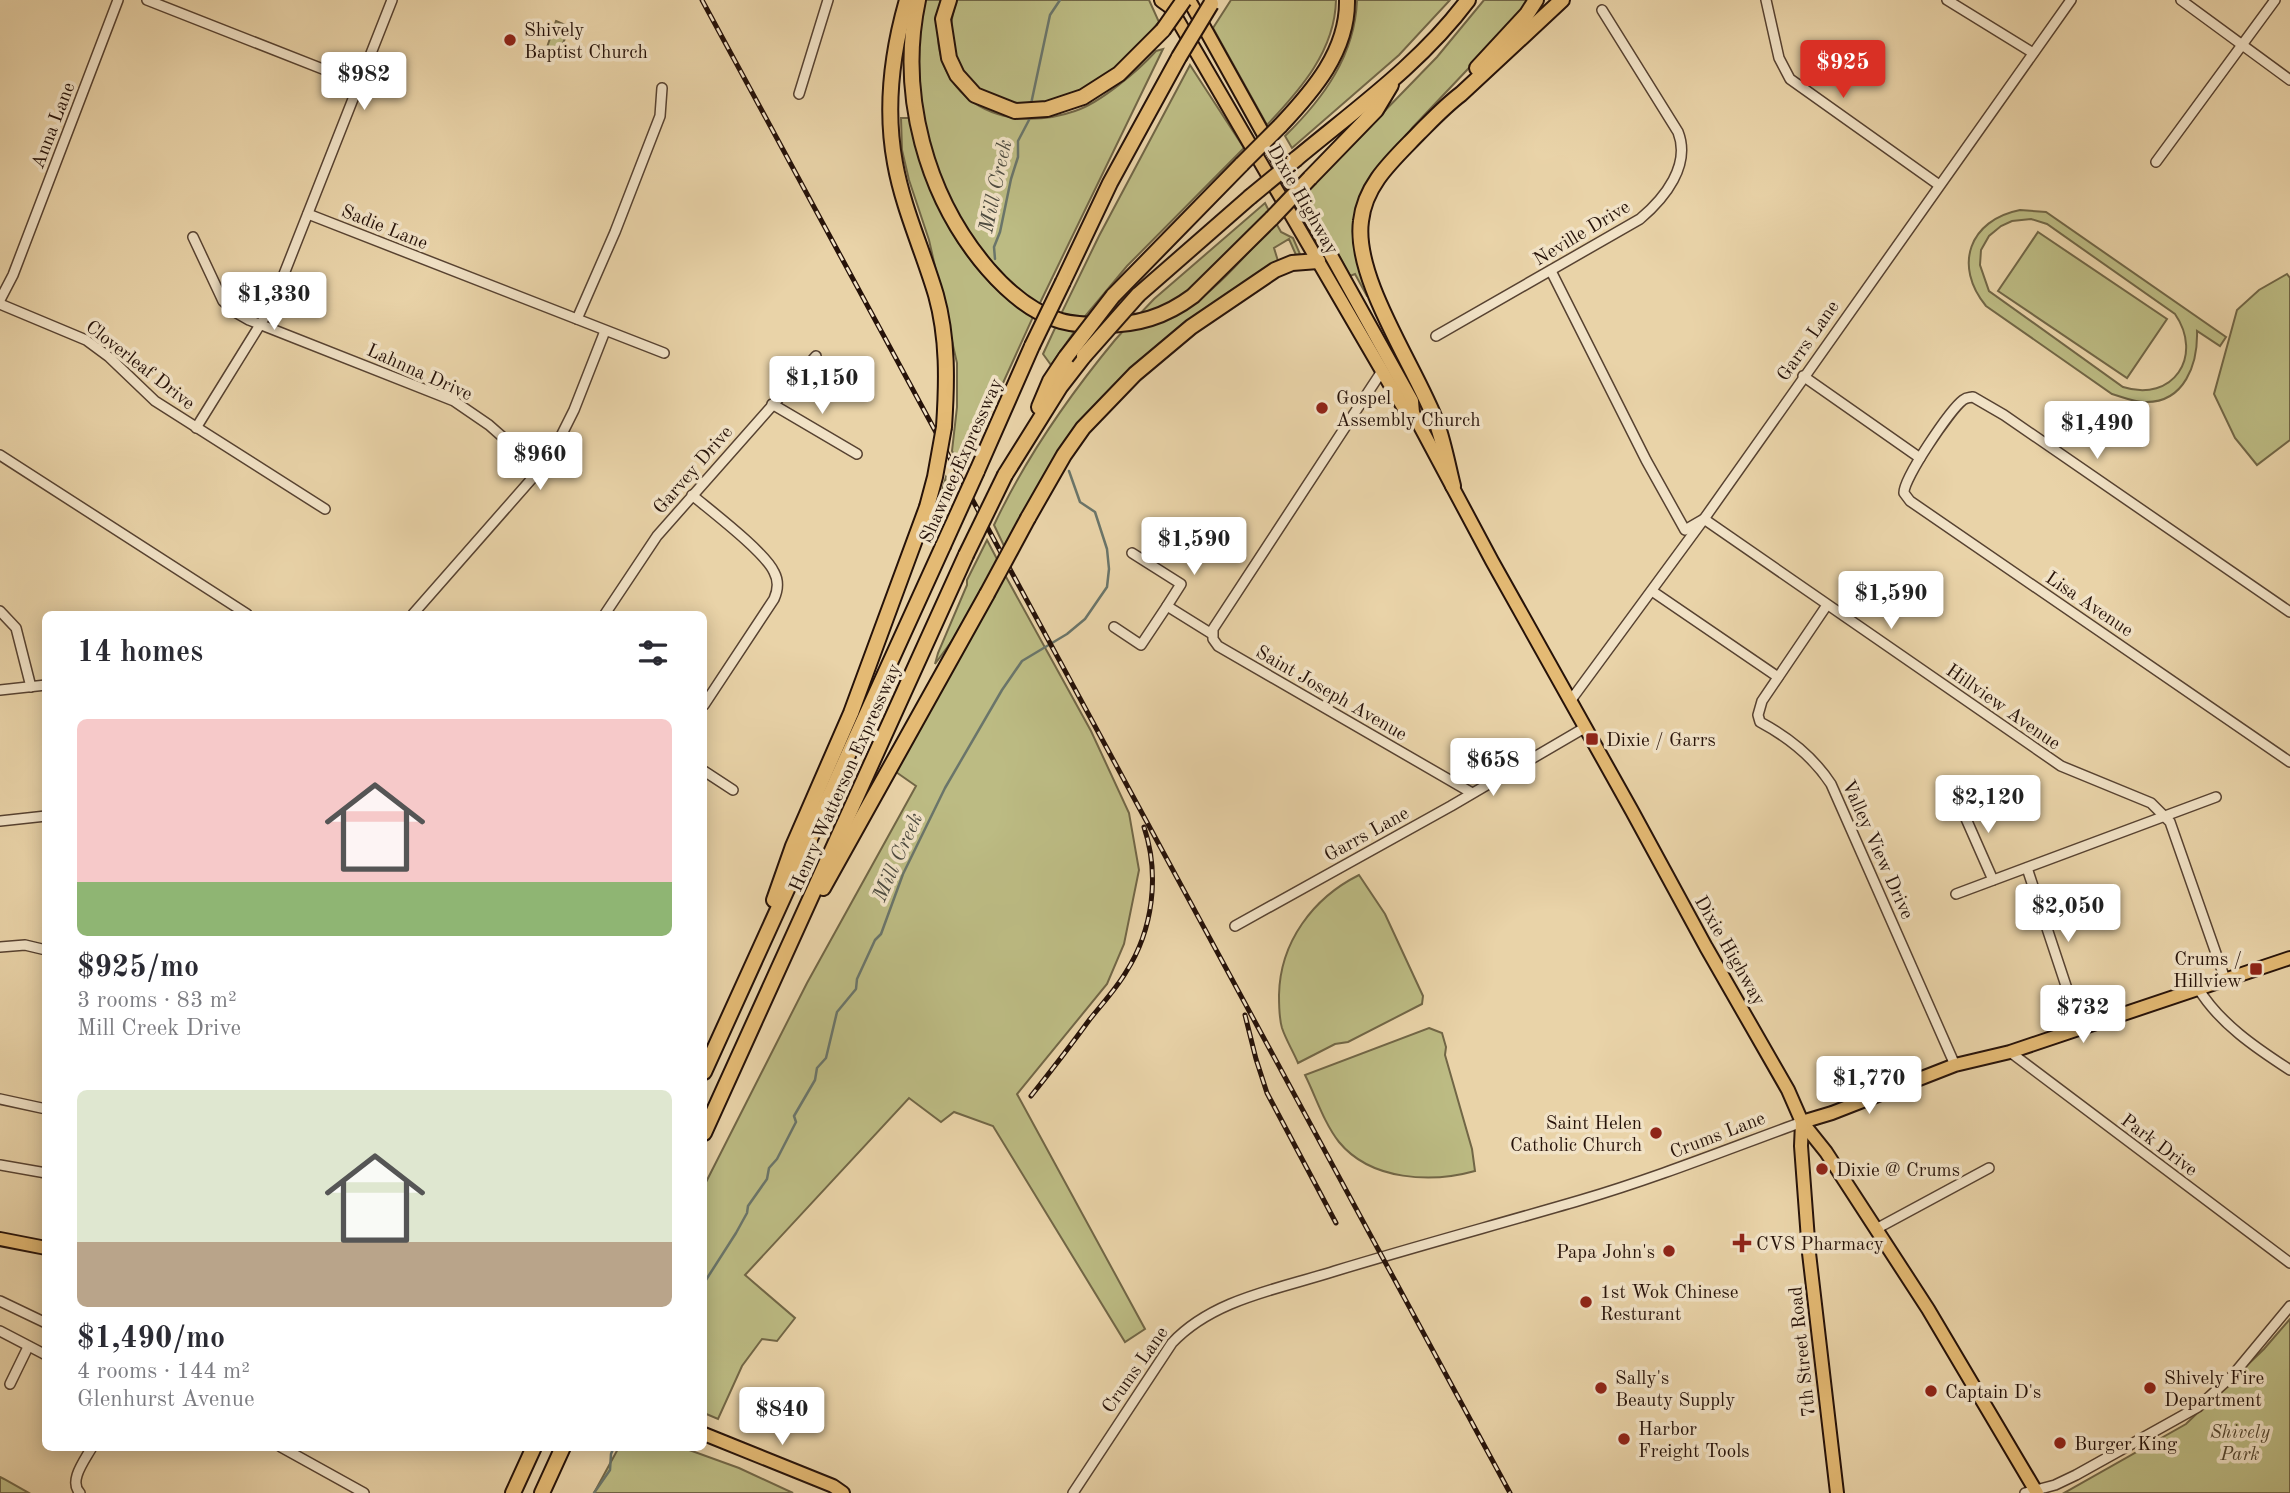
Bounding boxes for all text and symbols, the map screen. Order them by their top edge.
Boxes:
place label: Shively Baptist Church [524,22,648,63]
marker: Shively Baptist Church [502,32,518,48]
pin: $925 [1802,41,1884,100]
text: $925 [1816,51,1870,74]
pin: $982 [323,52,405,112]
text: $982 [337,63,391,86]
street label: Anna Lane [29,80,79,172]
water label: Mill Creek [976,138,1017,236]
street label: Dixie Highway [1263,142,1341,258]
street label: Neville Drive [1531,198,1634,270]
street label: Sadie Lane [338,202,430,254]
pin: $1,330 [217,272,331,332]
text: $1,330 [237,283,311,306]
street label: Garrs Lane [1774,298,1844,385]
street label: Cloverleaf Drive [81,318,198,414]
street label: Lahnna Drive [363,342,475,405]
pin: $1,150 [765,356,879,416]
text: $1,150 [785,367,859,390]
street label: Shawnee Expressway [917,376,1007,546]
place label: Gospel Assembly Church [1336,390,1481,431]
marker: Gospel Assembly Church [1314,400,1330,416]
pin: $1,490 [2040,402,2154,461]
text: $1,490 [2060,412,2134,435]
street label: Garvey Drive [651,423,737,518]
pin: $960 [499,433,581,492]
text: $960 [513,443,567,466]
pin: $1,590 [1137,518,1251,577]
text: $1,590 [1157,528,1231,551]
street label: Lisa Avenue [2041,569,2136,641]
pin: $1,590 [1834,572,1948,631]
text: $1,590 [1854,582,1928,605]
icon: filters [634,634,672,672]
text: 14 homes [77,638,203,668]
street label: Saint Joseph Avenue [1252,643,1410,745]
street label: Henry Watterson Expressway [787,661,905,895]
street label: Hillview Avenue [1942,662,2063,754]
marker: Dixie / Garrs [1584,731,1600,747]
place label: Dixie / Garrs [1606,732,1716,751]
pin: $658 [1452,738,1534,798]
text: $658 [1466,749,1520,772]
icon: home [312,764,438,890]
pin: $2,120 [1931,776,2045,835]
street label: Valley View Drive [1837,777,1916,923]
text: $2,120 [1951,786,2025,809]
street label: Garrs Lane [1322,804,1413,866]
water label: Mill Creek [869,810,927,906]
pin: $2,050 [2011,884,2125,944]
street label: Dixie Highway [1690,893,1768,1009]
text: $2,050 [2031,895,2105,918]
place label: Crums / Hillview [2173,951,2242,992]
text: $925/mo [77,953,199,983]
marker: Crums / Hillview [2248,961,2264,977]
pin: $732 [2042,986,2124,1045]
text: 3 rooms · 83 m² [77,989,237,1012]
text: $732 [2056,996,2110,1019]
text: Mill Creek Drive [77,1017,241,1040]
pin: $1,770 [1812,1056,1926,1116]
text: $1,770 [1832,1067,1906,1090]
street label: Crums Lane [1668,1109,1768,1163]
street label: Park Drive [2117,1111,2200,1181]
place label: Saint Helen Catholic Church [1510,1115,1642,1156]
marker: Saint Helen Catholic Church [1648,1125,1664,1141]
icon: home [312,1135,438,1261]
marker: Dixie @ Crums [1814,1161,1830,1177]
place label: Dixie @ Crums [1836,1162,1960,1181]
marker: CVS Pharmacy [1734,1235,1750,1251]
place label: CVS Pharmacy [1756,1236,1884,1255]
marker: Papa John's [1661,1243,1677,1259]
place label: Papa John's [1556,1244,1655,1263]
place label: 1st Wok Chinese Resturant [1600,1284,1739,1325]
street label: 7th Street Road [1787,1285,1820,1418]
marker: 1st Wok Chinese Resturant [1578,1294,1594,1310]
text: $1,490/mo [77,1324,225,1354]
street label: Crums Lane [1099,1324,1173,1417]
text: 4 rooms · 144 m² [77,1360,250,1383]
place label: Sally's Beauty Supply [1615,1370,1735,1411]
place label: Shively Fire Department [2164,1370,2264,1411]
marker: Sally's Beauty Supply [1593,1380,1609,1396]
marker: Shively Fire Department [2142,1380,2158,1396]
marker: Captain D's [1923,1383,1939,1399]
place label: Captain D's [1945,1384,2041,1403]
text: Glenhurst Avenue [77,1388,255,1411]
pin: $840 [741,1388,823,1447]
text: $840 [755,1398,809,1421]
place label: Harbor Freight Tools [1638,1421,1750,1462]
park label: Shively Park [2210,1424,2270,1465]
marker: Harbor Freight Tools [1616,1431,1632,1447]
marker: Burger King [2052,1435,2068,1451]
place label: Burger King [2074,1436,2178,1455]

